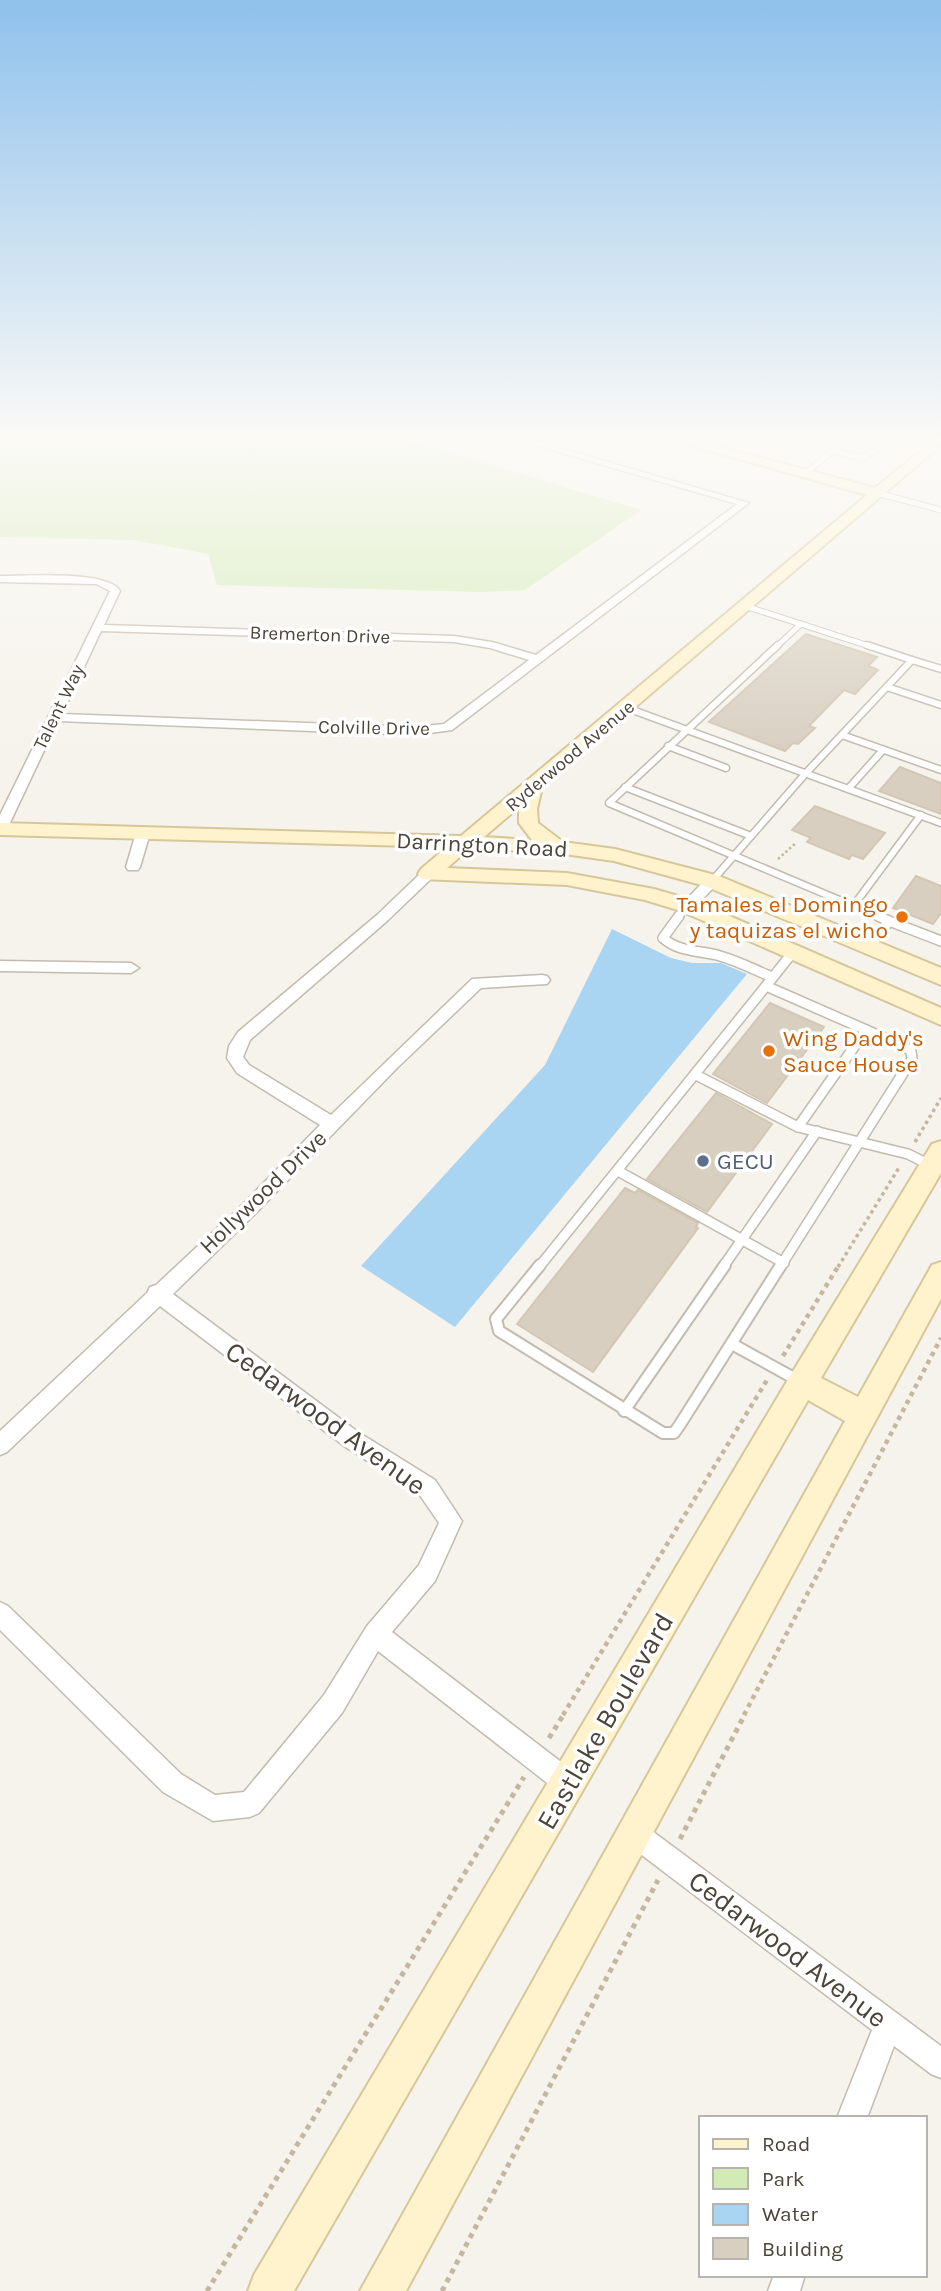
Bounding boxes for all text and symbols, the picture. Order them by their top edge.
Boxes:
street label: Bremerton Drive [249,622,391,648]
street label: Talent Way [29,661,89,753]
street label: Ryderwood Avenue [501,696,639,816]
street label: Colville Drive [318,716,430,740]
street label: Darrington Road [396,827,568,863]
place label: Tamales el Domingo y taquizas el wicho [677,891,888,944]
marker: Tamales el Domingo y taquizas el wicho [894,909,910,925]
place label: Wing Daddy's Sauce House [783,1025,924,1078]
marker: Wing Daddy's Sauce House [761,1043,777,1059]
street label: Hollywood Drive [194,1125,332,1259]
place label: GECU [717,1148,774,1175]
marker: GECU [695,1153,711,1169]
street label: Cedarwood Avenue [219,1334,433,1502]
street label: Eastlake Boulevard [530,1607,680,1835]
street label: Cedarwood Avenue [682,1864,894,2034]
legend [699,2116,927,2277]
text: Road [762,2132,810,2156]
text: Park [762,2167,805,2191]
text: Water [762,2202,818,2226]
text: Building [762,2237,843,2261]

